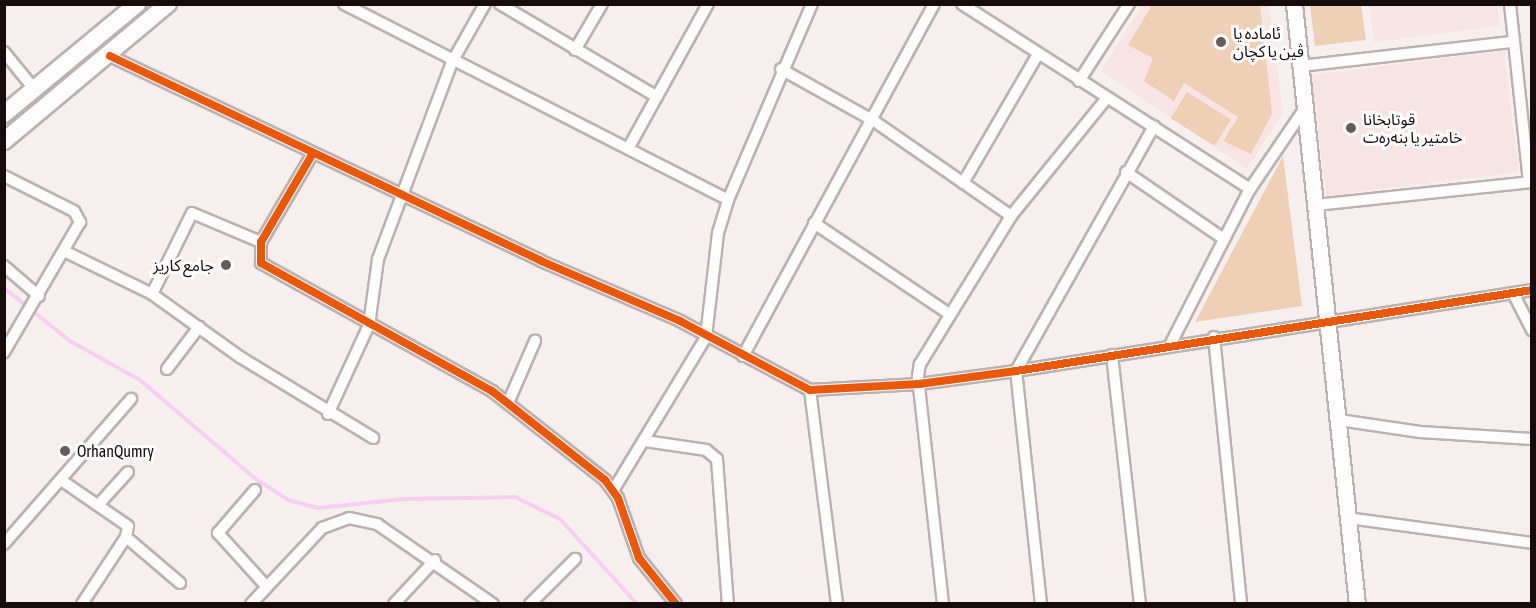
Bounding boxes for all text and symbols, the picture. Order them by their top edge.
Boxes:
place label: ئاماده یا ڤین یا کچان [1233,23,1304,61]
marker: ئاماده یا ڤین یا کچان [1214,35,1228,49]
place label: قوتابخانا خامتیر یا بنەرەت [1363,109,1463,147]
marker: قوتابخانا خامتیر یا بنەرەت [1344,121,1358,135]
place label: جامع كاريز [153,255,214,275]
marker: جامع كاريز [219,258,233,272]
place label: OrhanQumry [77,441,154,461]
marker: OrhanQumry [58,444,72,458]

